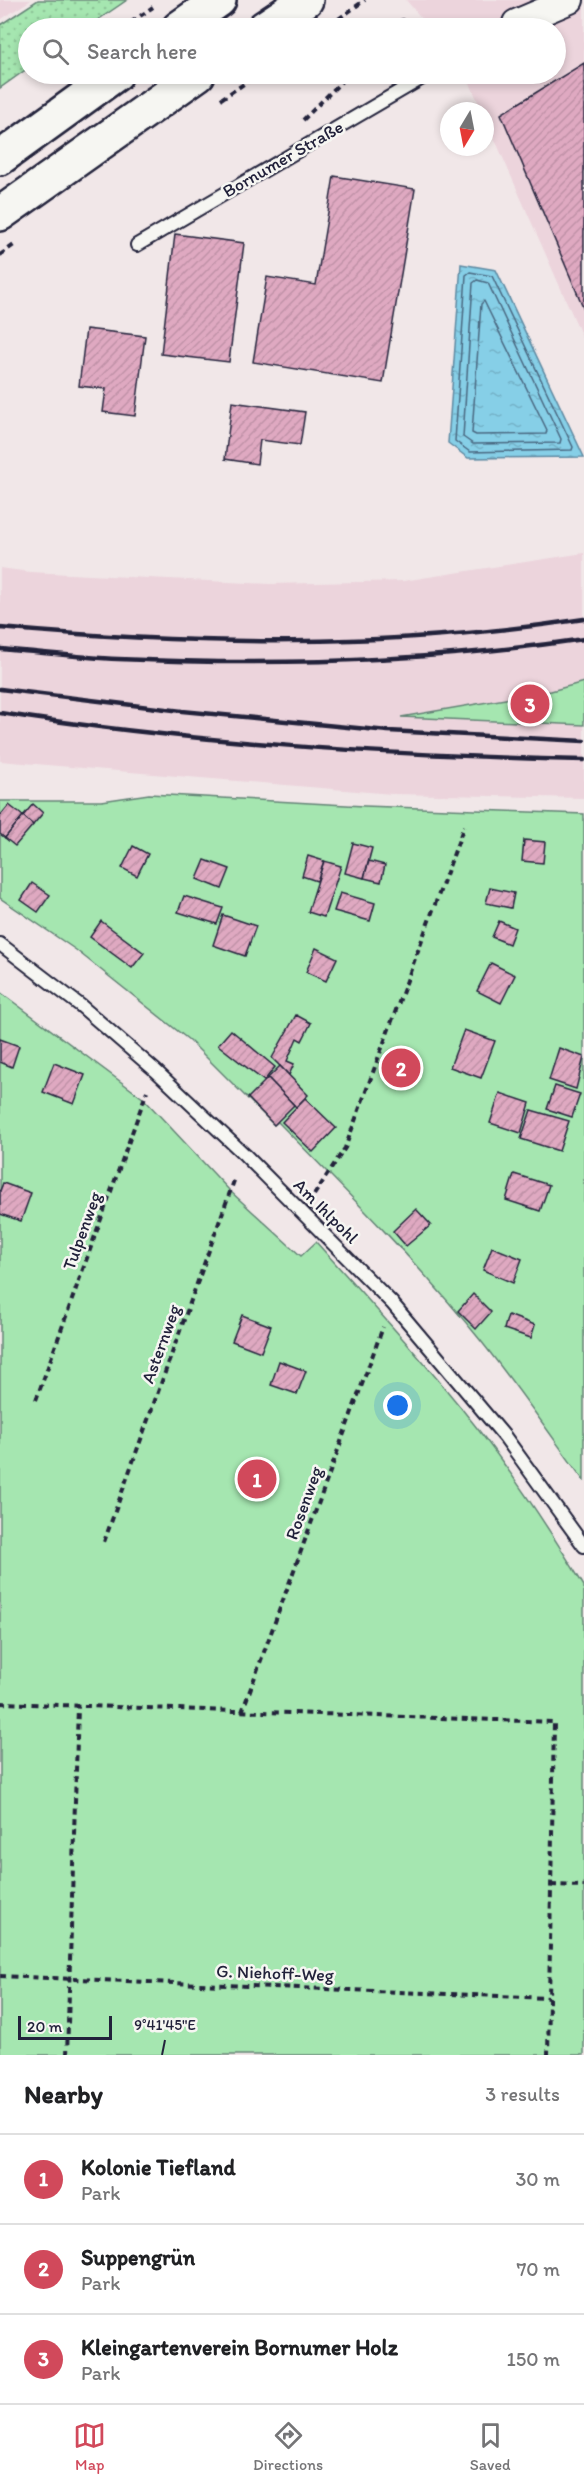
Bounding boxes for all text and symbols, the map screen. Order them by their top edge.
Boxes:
search box [18,18,566,84]
icon: search [39,35,72,68]
text: Search here [87,38,197,65]
north arrow [440,102,494,156]
street label: Bornumer Straße [219,116,347,202]
pin: 3 [510,682,550,726]
pin: 2 [382,1046,420,1090]
street label: Am Ihlpohl [289,1174,363,1248]
street label: Tulpenweg [58,1188,107,1273]
street label: Asternweg [137,1301,186,1386]
your location [383,1391,412,1420]
pin: 1 [238,1456,276,1502]
street label: Rosenweg [281,1463,328,1543]
street label: G. Niehoff-Weg [216,1960,335,1986]
scale bar [18,2013,112,2040]
text: 9°41'45"E [134,2016,196,2034]
text: 20 m [27,2017,62,2036]
text: Nearby [24,2078,103,2110]
text: 3 results [485,2082,560,2106]
text: Kolonie Tiefland [81,2154,236,2181]
text: 1 [39,2167,48,2191]
text: 30 m [515,2167,560,2191]
text: Park [81,2181,120,2205]
text: Suppengrün [81,2244,195,2271]
text: 2 [38,2257,49,2281]
text: 70 m [516,2257,560,2281]
text: Park [81,2271,120,2295]
text: Kleingartenverein Bornumer Holz [81,2334,398,2361]
text: 3 [38,2347,49,2371]
text: 150 m [507,2347,560,2371]
text: Park [81,2361,120,2385]
tab: Map [73,2419,106,2474]
tab: Directions [253,2419,323,2474]
tab: Saved [470,2419,511,2474]

